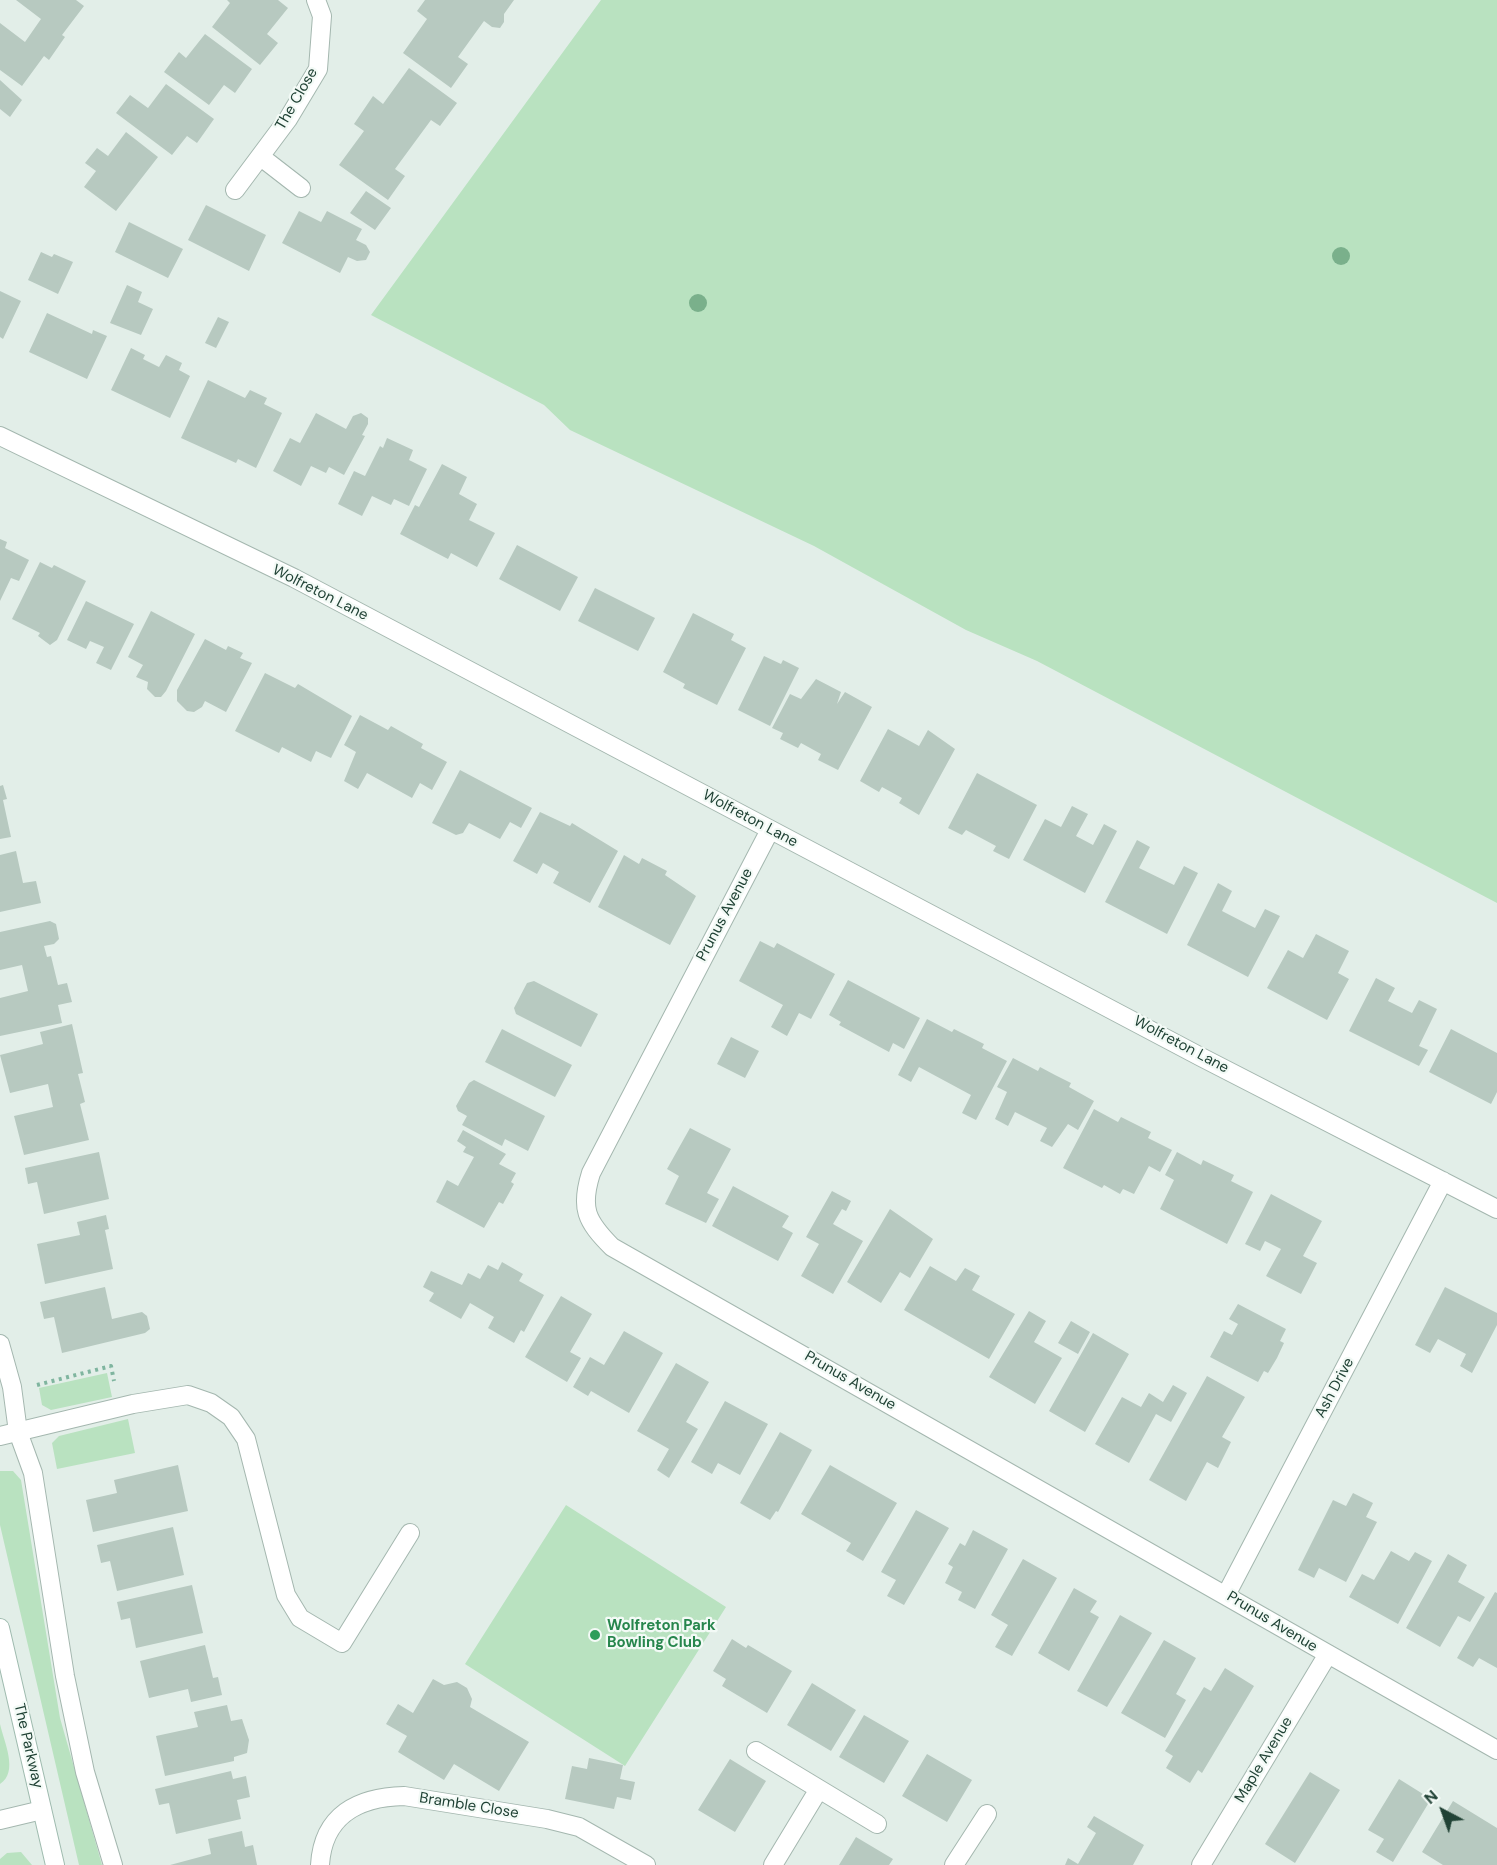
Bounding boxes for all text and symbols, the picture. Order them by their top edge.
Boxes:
street label: The Close [272,65,322,133]
street label: Wolfreton Lane [269,561,371,625]
street label: Wolfreton Lane [699,786,801,852]
street label: Prunus Avenue [693,866,757,964]
street label: Wolfreton Lane [1130,1012,1232,1078]
street label: Prunus Avenue [801,1348,899,1414]
street label: Ash Drive [1312,1355,1358,1421]
street label: Prunus Avenue [1223,1588,1321,1656]
place label: Wolfreton Park Bowling Club [607,1617,716,1652]
marker: Wolfreton Park Bowling Club [588,1628,602,1642]
street label: The Parkway [9,1702,47,1790]
street label: Maple Avenue [1231,1714,1297,1806]
north arrow [1413,1781,1473,1841]
text: N [1420,1785,1442,1809]
street label: Bramble Close [418,1789,520,1823]

